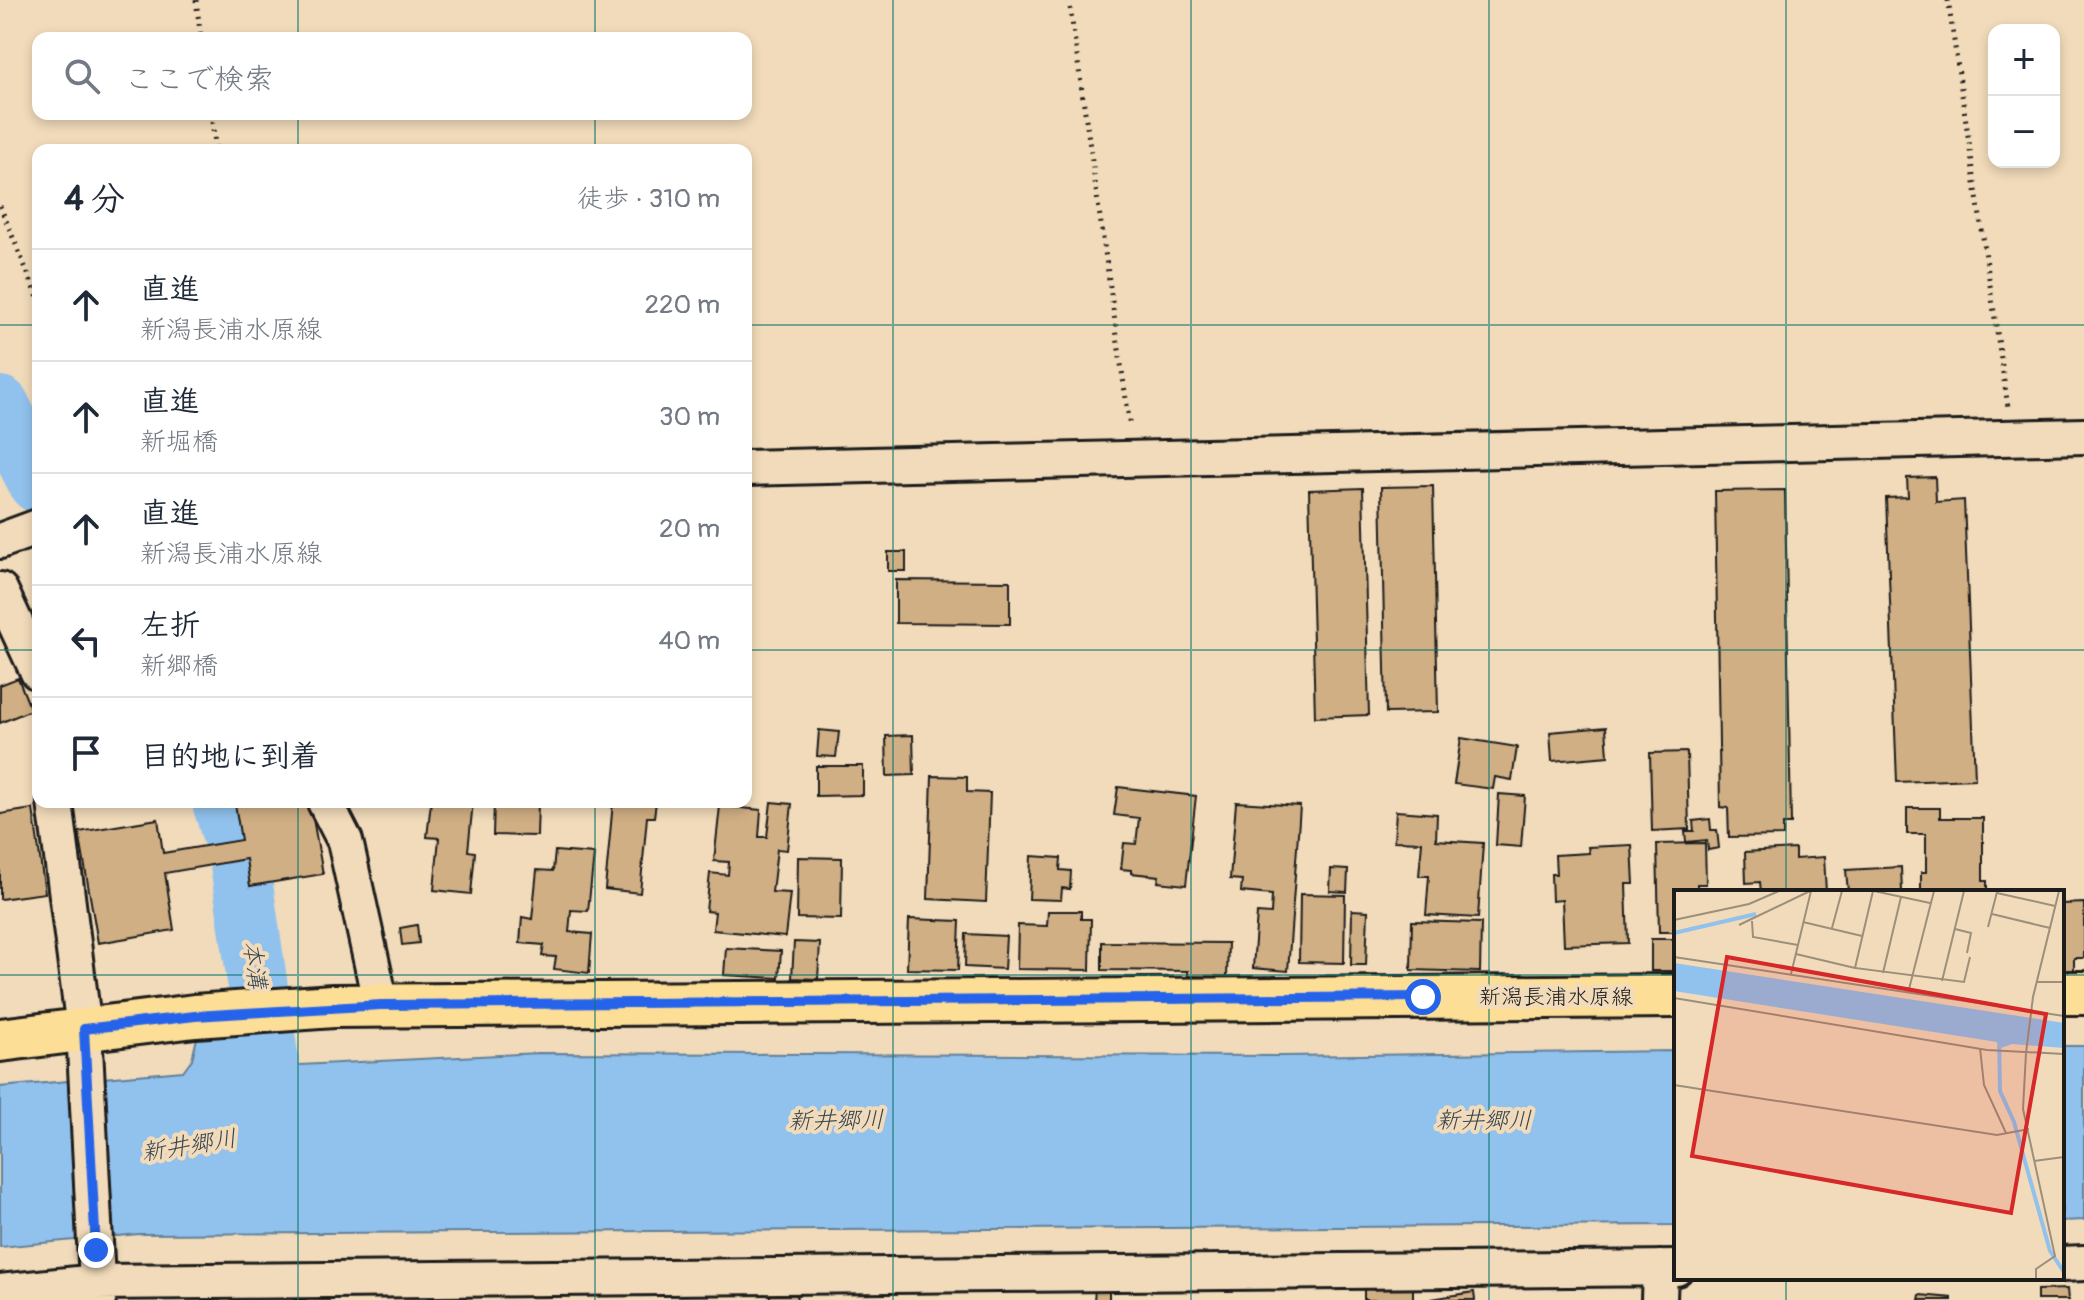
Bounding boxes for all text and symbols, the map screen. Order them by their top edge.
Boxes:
map controls [1988,24,2060,168]
button: + [1988,24,2060,96]
search box [32,32,752,120]
icon: search [60,54,104,98]
text: ここで検索 [124,61,274,98]
button: − [1988,96,2060,168]
text: 4 分 [64,178,125,221]
text: 徒歩 · 310 m [577,183,720,215]
text: 直進 [140,271,200,308]
icon: ahead [64,283,108,327]
text: 220 m [644,289,720,321]
text: 新潟長浦水原線 [140,314,322,346]
text: 直進 [140,383,200,420]
icon: ahead [64,395,108,439]
text: 30 m [659,401,720,433]
text: 新堀橋 [140,426,218,458]
text: 直進 [140,495,200,532]
icon: ahead [64,507,108,551]
text: 20 m [659,513,720,545]
text: 新潟長浦水原線 [140,538,322,570]
text: 左折 [140,607,200,644]
icon: left [64,619,108,663]
text: 40 m [658,625,720,657]
text: 新郷橋 [140,650,218,682]
icon: arrive [64,731,108,775]
text: 目的地に到着 [140,738,320,775]
inset map [1674,890,2064,1280]
water label: 本溝 [237,939,272,993]
route start [1405,979,1441,1015]
street label: 新潟長浦水原線 [1479,983,1633,1011]
water label: 新井郷川 [788,1105,884,1136]
water label: 新井郷川 [1436,1106,1532,1135]
water label: 新井郷川 [139,1124,239,1167]
route end [78,1232,114,1268]

